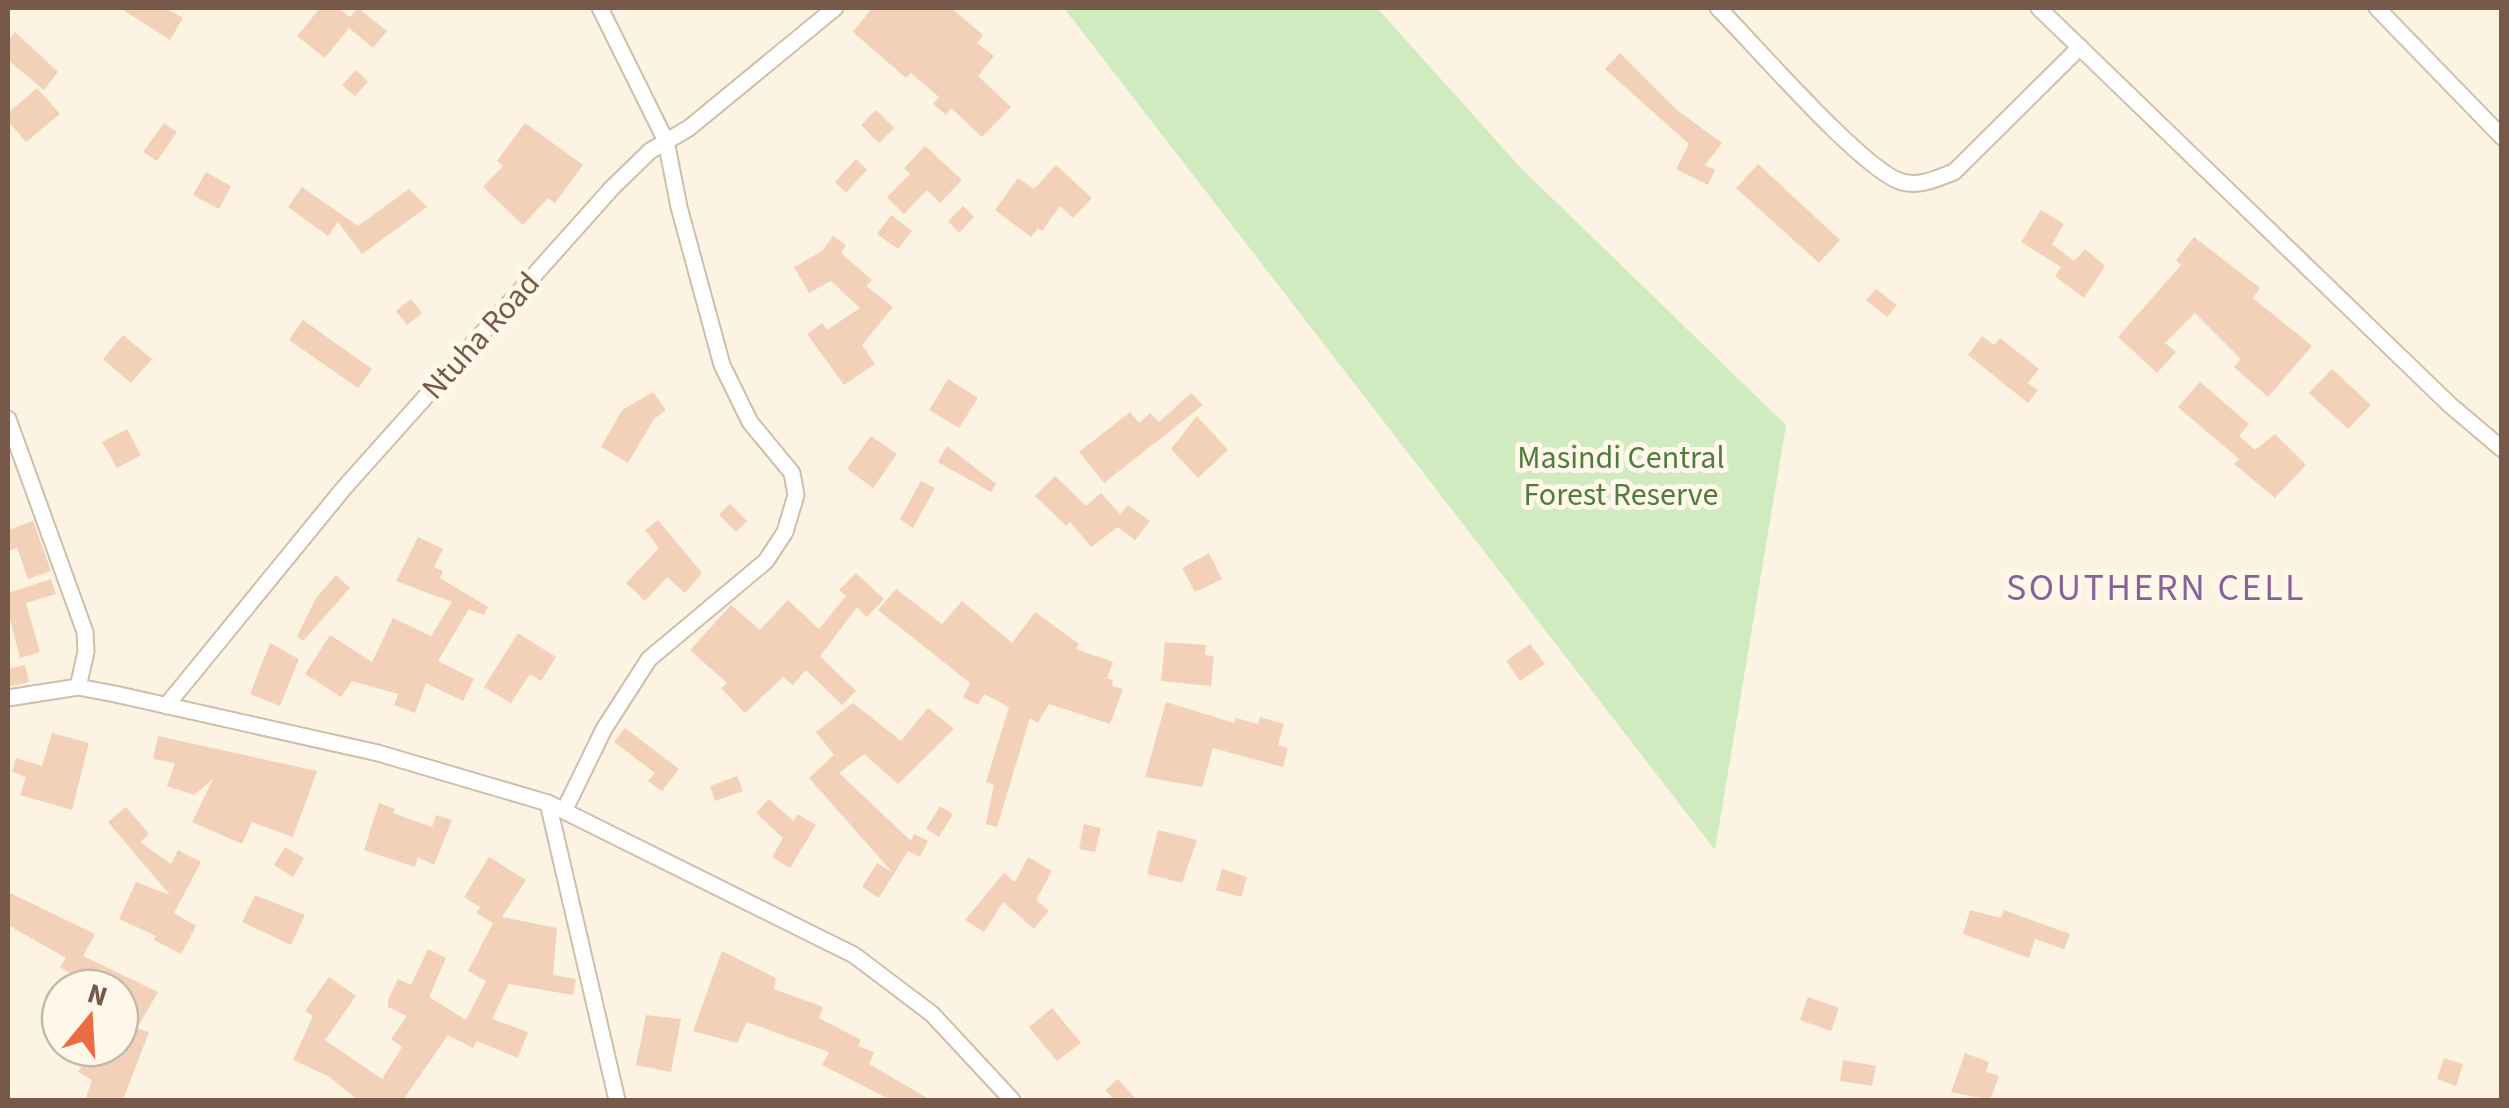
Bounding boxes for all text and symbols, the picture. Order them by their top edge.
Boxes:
street label: Ntuha Road [411,262,551,410]
park label: Masindi Central Forest Reserve [1517,435,1725,518]
district label: SOUTHERN CELL [2006,561,2306,615]
north arrow [40,968,140,1068]
text: N [82,973,112,1017]

